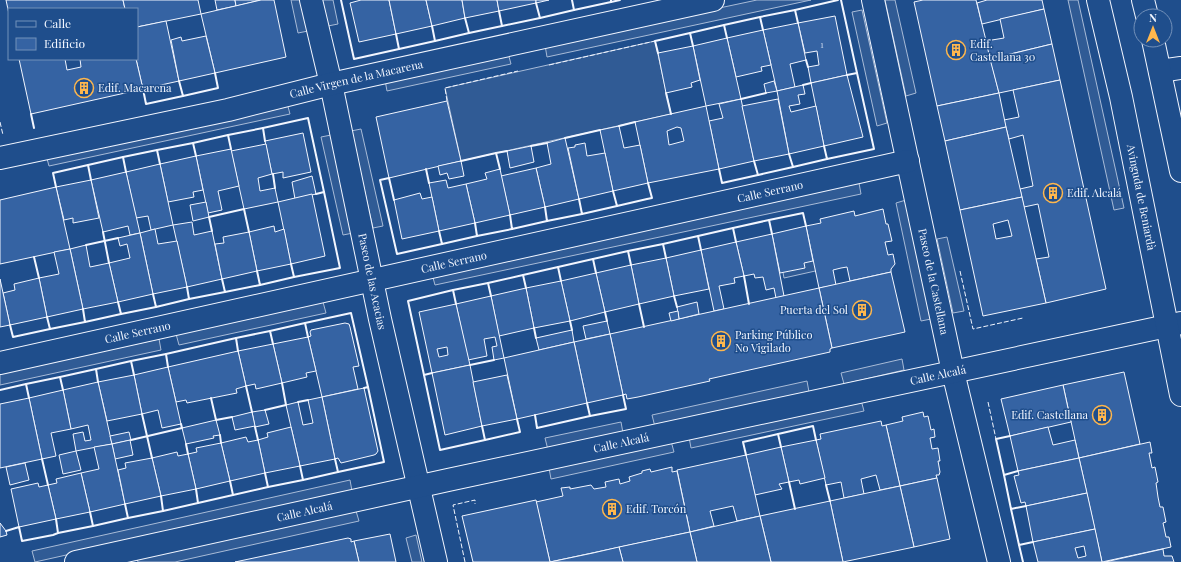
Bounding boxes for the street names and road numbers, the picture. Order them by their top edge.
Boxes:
street label: Calle Virgen de la Macarena [288,56,425,101]
street label: Avinguda de Beniardà [1123,142,1160,252]
street label: Calle Serrano [736,177,804,206]
street label: Paseo de la Castellana [915,227,953,336]
street label: Paseo de las Acacias [355,232,390,331]
street label: Calle Serrano [419,247,488,276]
street label: Calle Serrano [103,317,172,346]
street label: Calle Alcalá [909,361,968,388]
street label: Calle Alcalá [592,429,651,456]
street label: Calle Alcalá [275,498,334,525]

